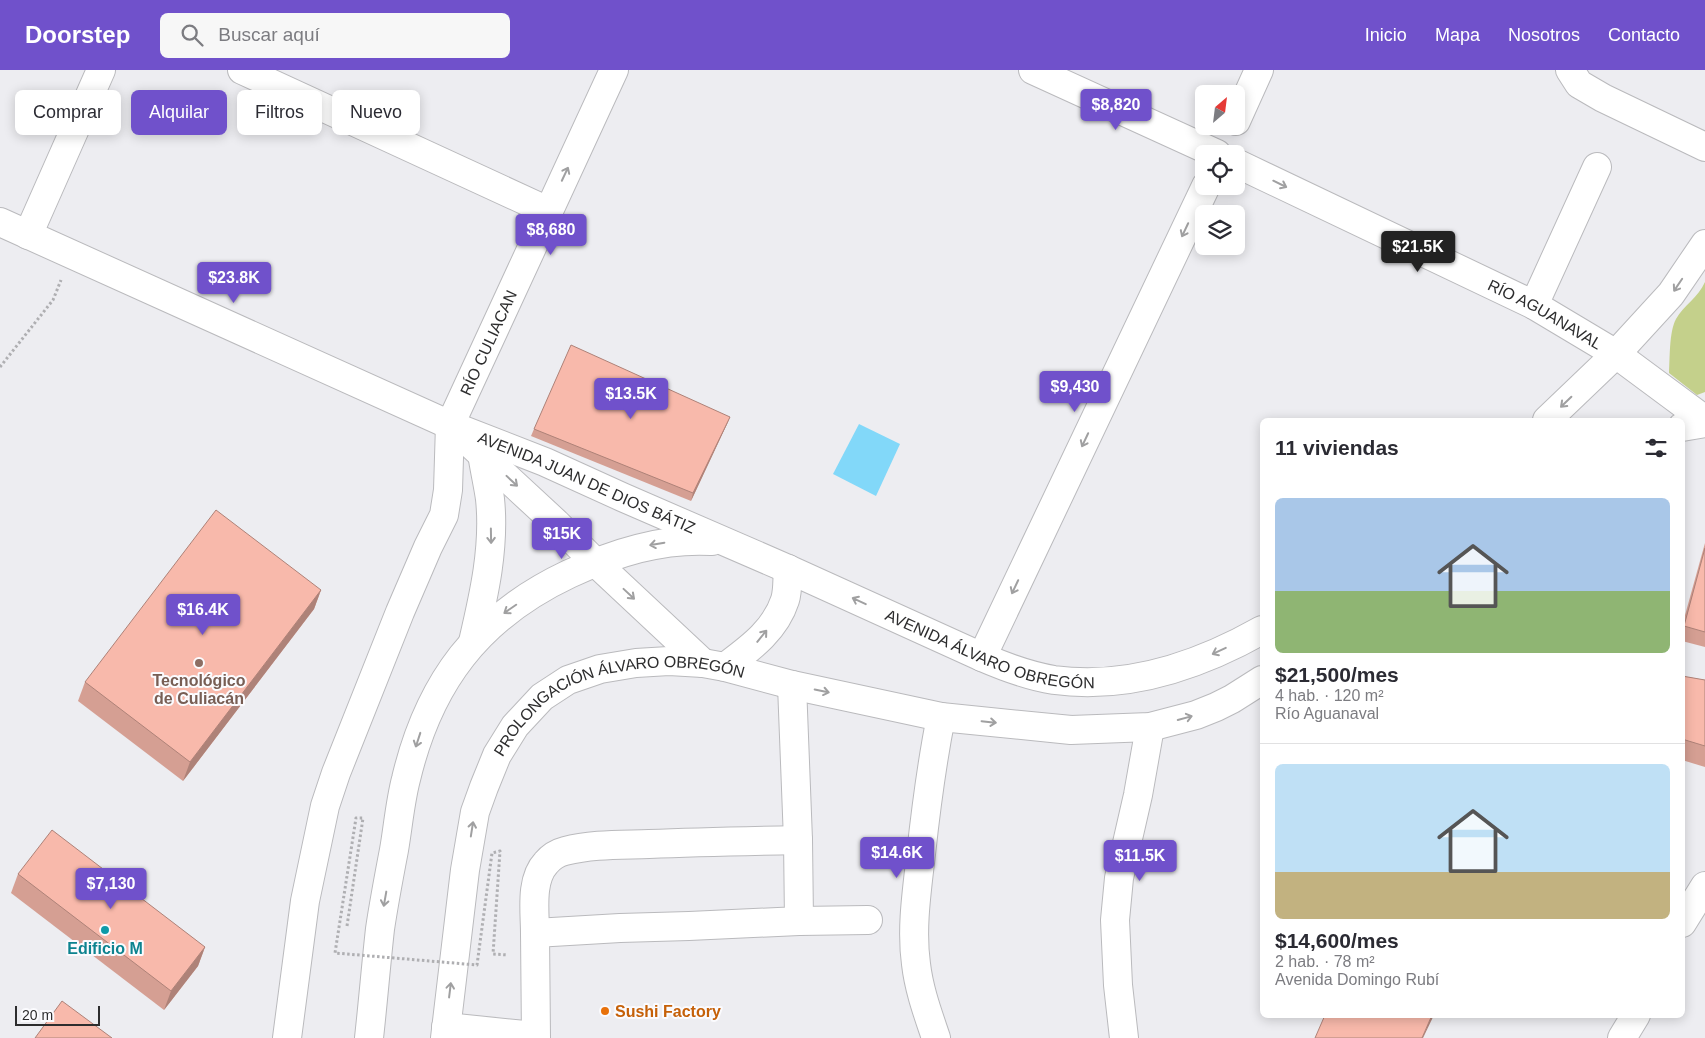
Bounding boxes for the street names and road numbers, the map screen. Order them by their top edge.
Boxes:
street label: RÍO AGUANAVAL [1485,276,1605,353]
street label: RÍO CULIACAN [457,288,520,398]
street label: AVENIDA JUAN DE DIOS BÁTIZ [476,429,698,537]
street label: AVENIDA ÁLVARO OBREGÓN [883,606,1095,691]
street label: PROLONGACIÓN ÁLVARO OBREGÓN [491,653,747,759]

